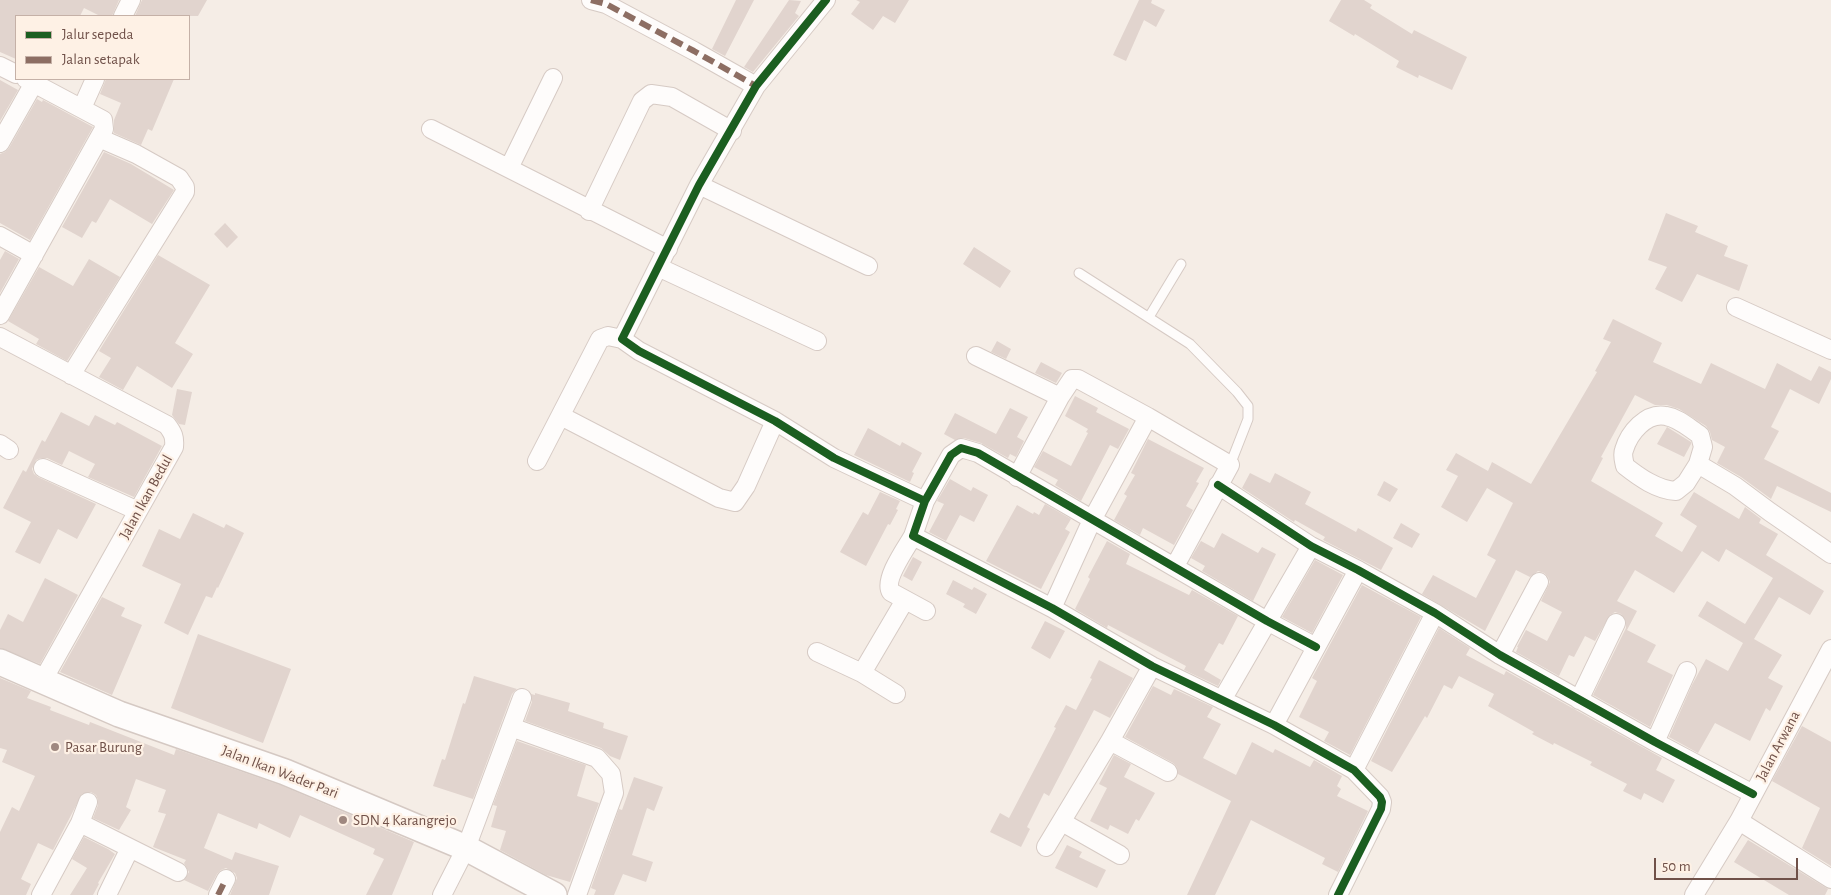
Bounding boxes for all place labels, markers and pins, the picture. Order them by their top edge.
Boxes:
place label: Pasar Burung [65,738,142,756]
marker: Pasar Burung [49,741,61,753]
place label: SDN 4 Karangrejo [353,811,457,829]
marker: SDN 4 Karangrejo [337,814,349,826]

